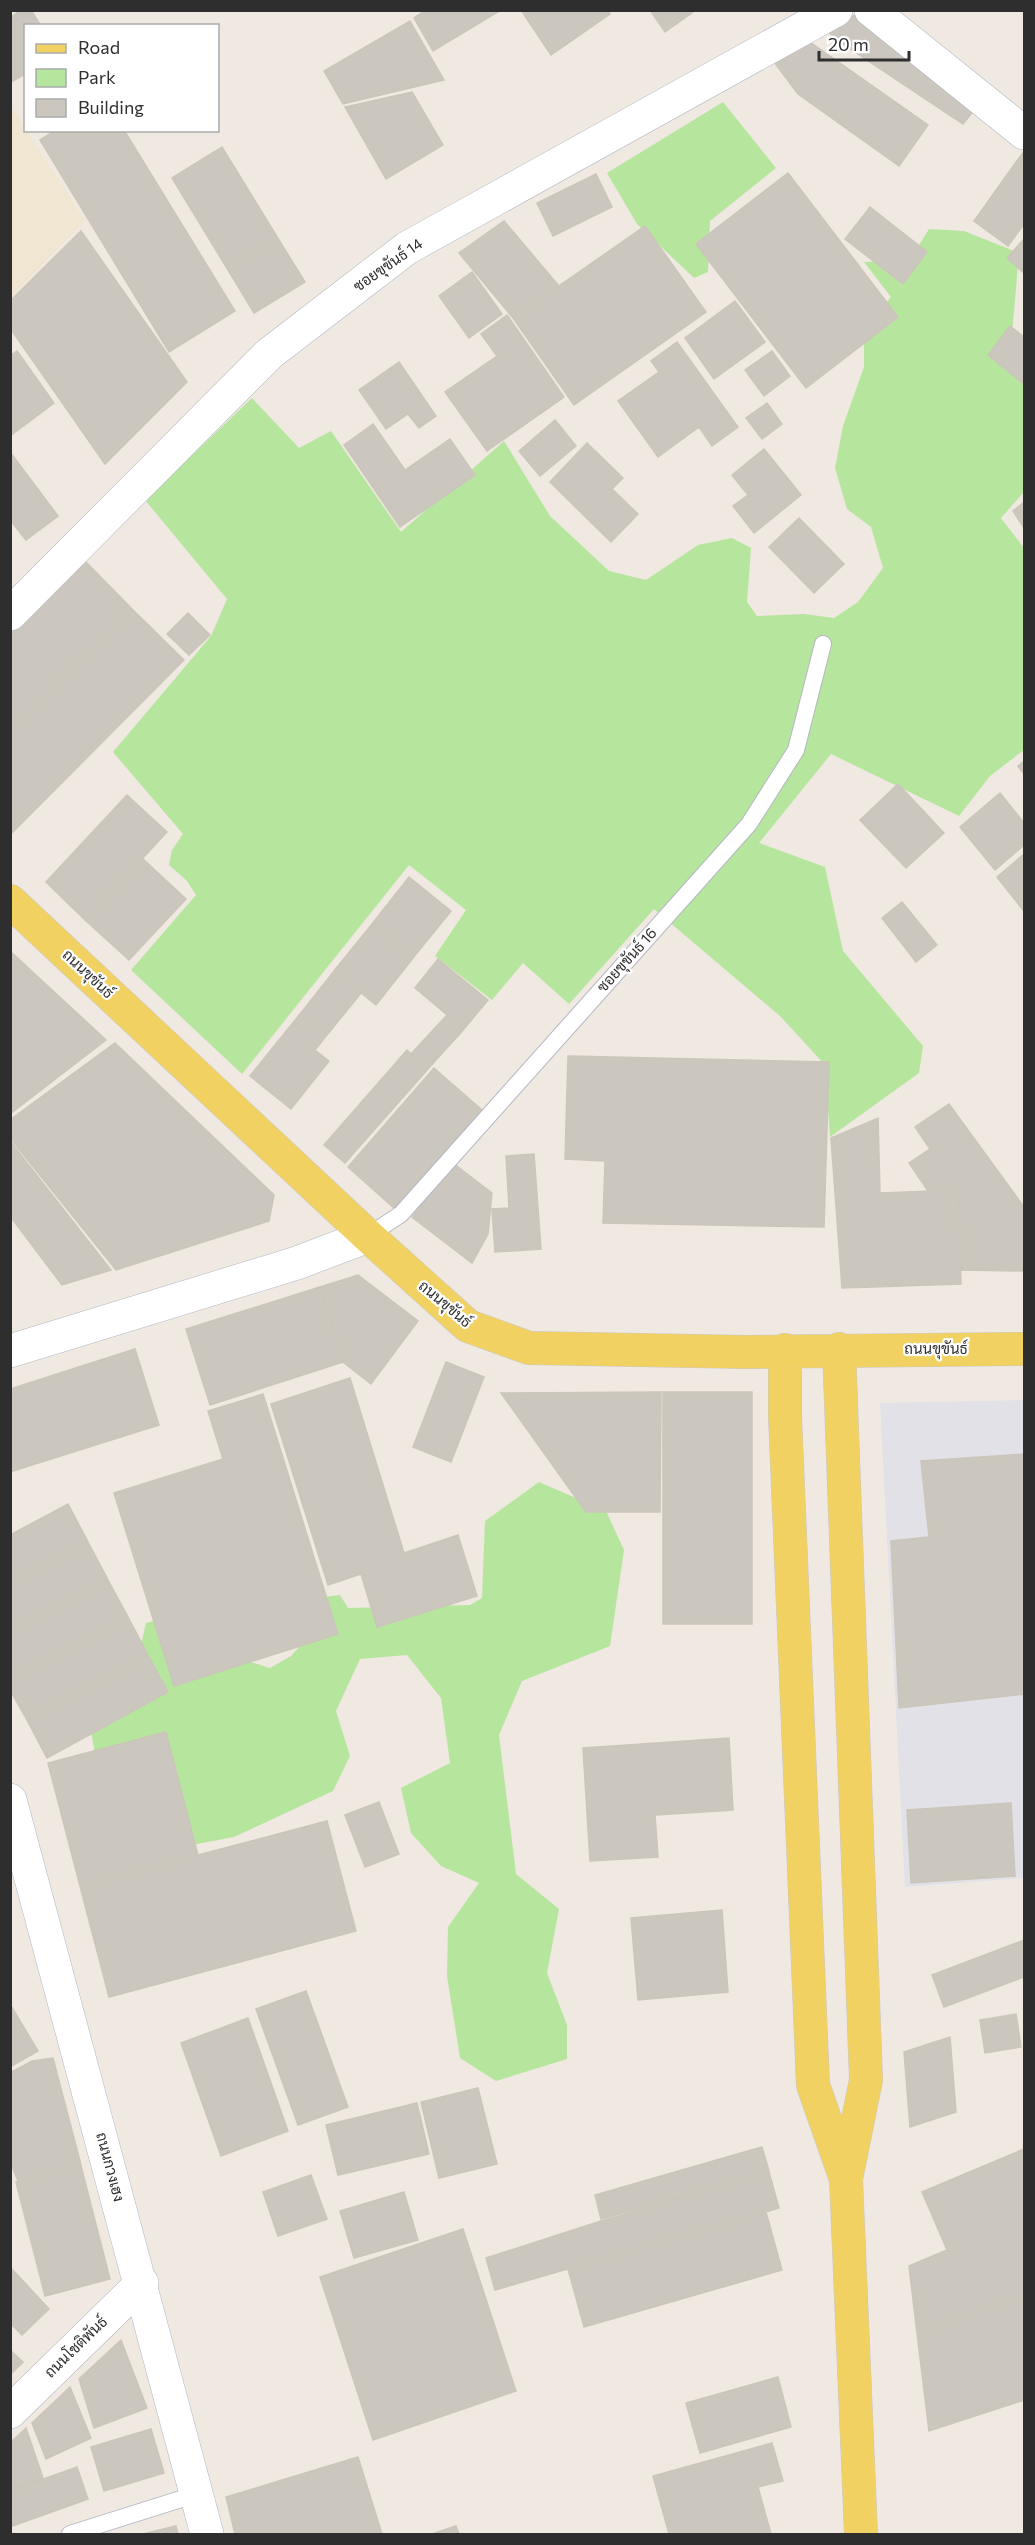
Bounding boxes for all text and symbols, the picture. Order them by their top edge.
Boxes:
legend [24,24,219,132]
scale bar [819,24,909,62]
text: 20 m [828,33,869,55]
text: Road [78,36,120,58]
text: Park [78,66,116,88]
text: Building [78,96,144,118]
street label: ซอยขุขันธ์ 14 [349,234,427,297]
street label: ซอยขุขันธ์ 16 [593,923,662,997]
street label: ถนนขุขันธ์ [57,945,118,1004]
street label: ถนนขุขันธ์ [414,1276,476,1333]
street label: ถนนขุขันธ์ [904,1339,968,1360]
street label: ถนนกวงเฮง [93,2130,129,2203]
street label: ถนนโชติพันธ์ [40,2312,110,2381]

